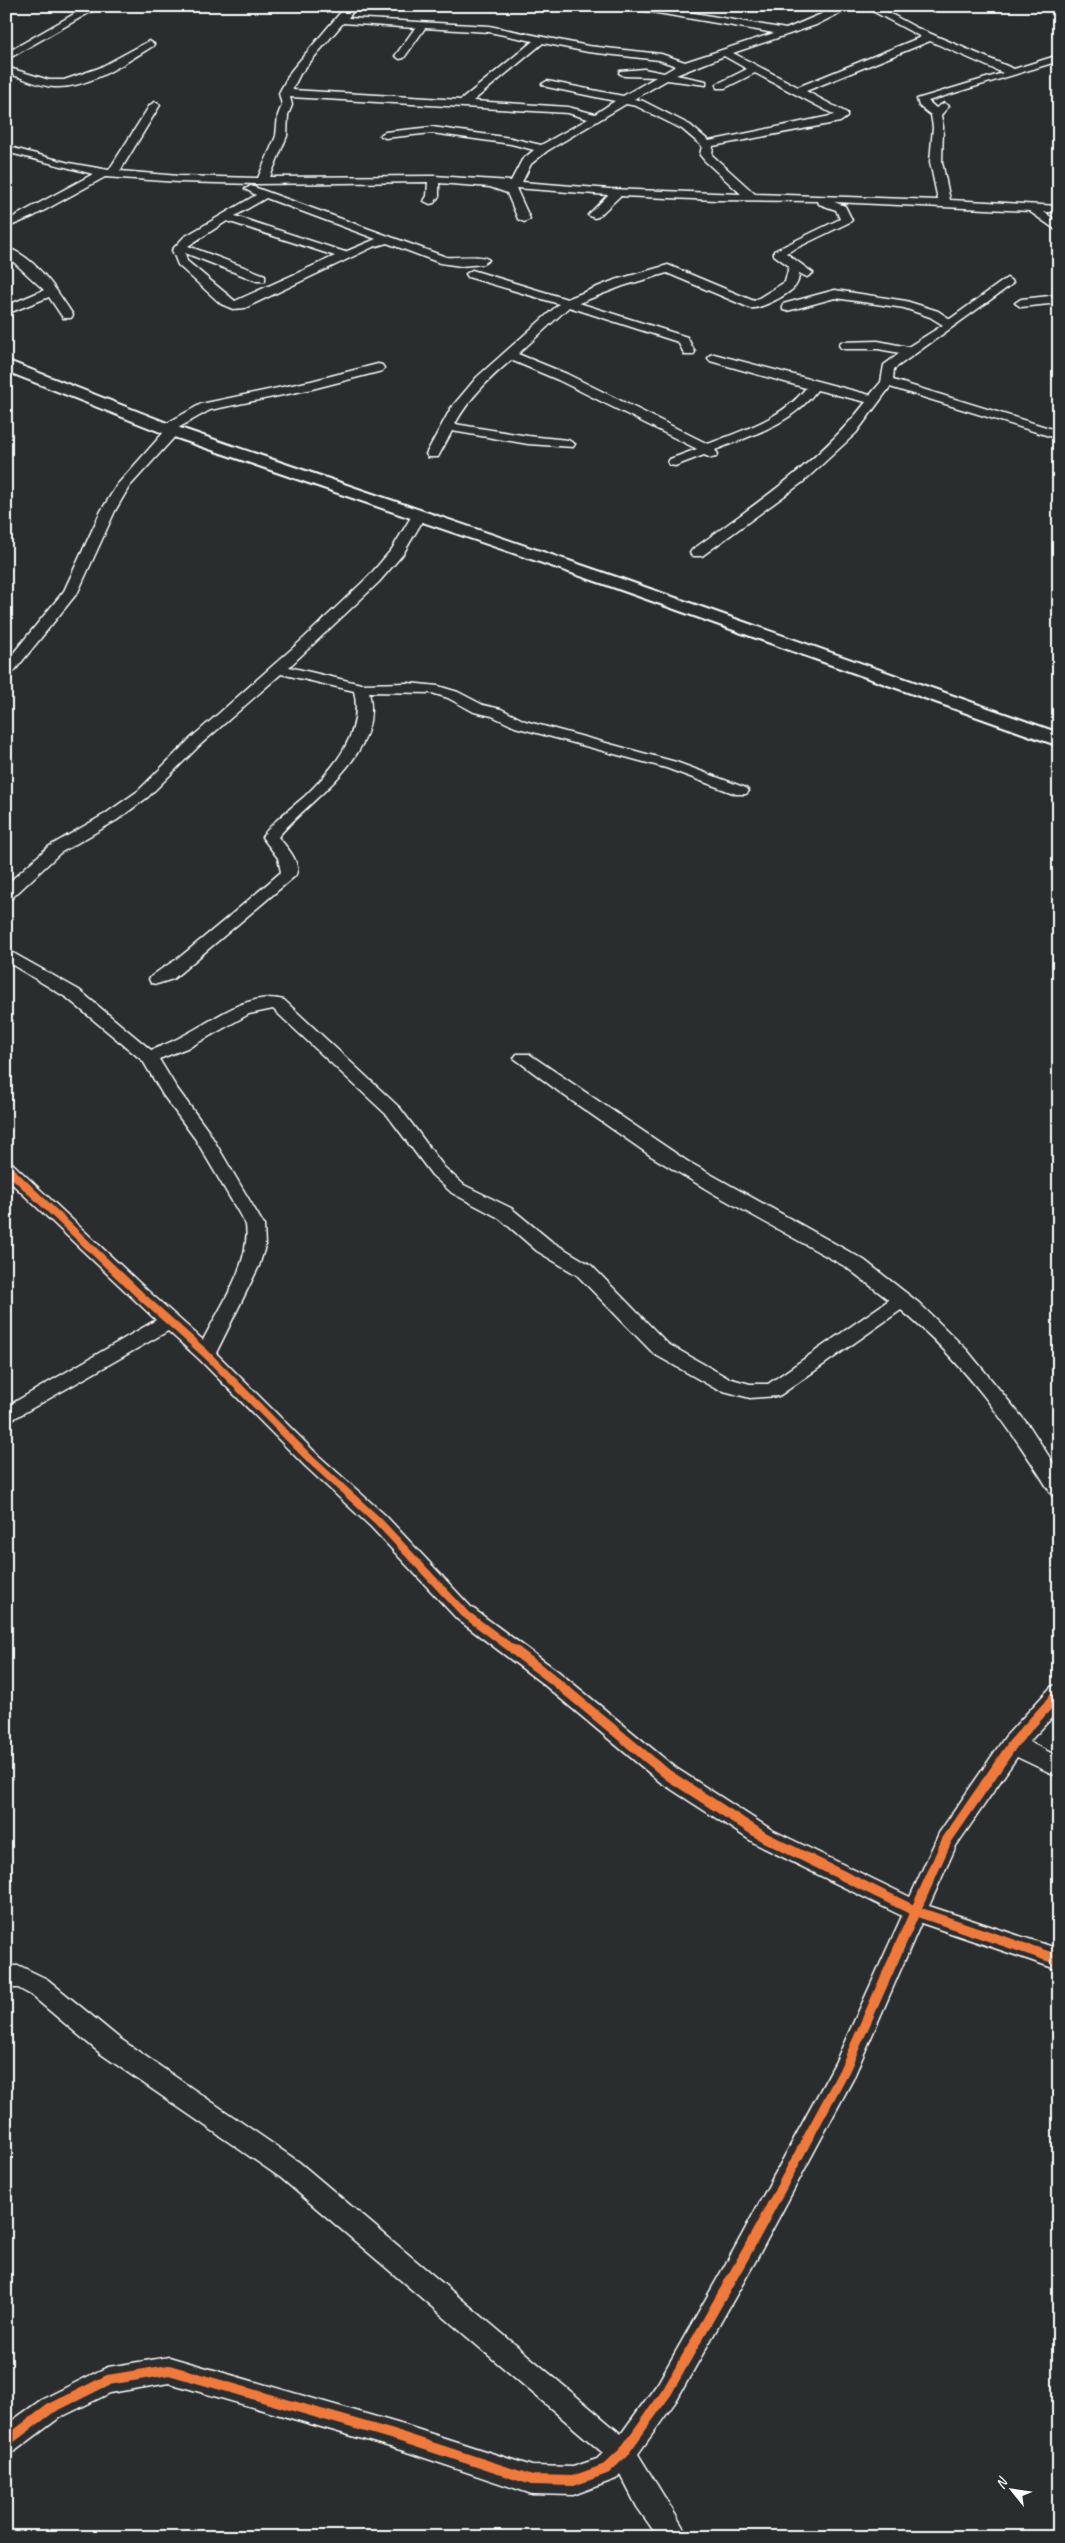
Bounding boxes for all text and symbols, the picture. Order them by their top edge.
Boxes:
north arrow [988,2466,1038,2516]
text: N [992,2474,1012,2492]

